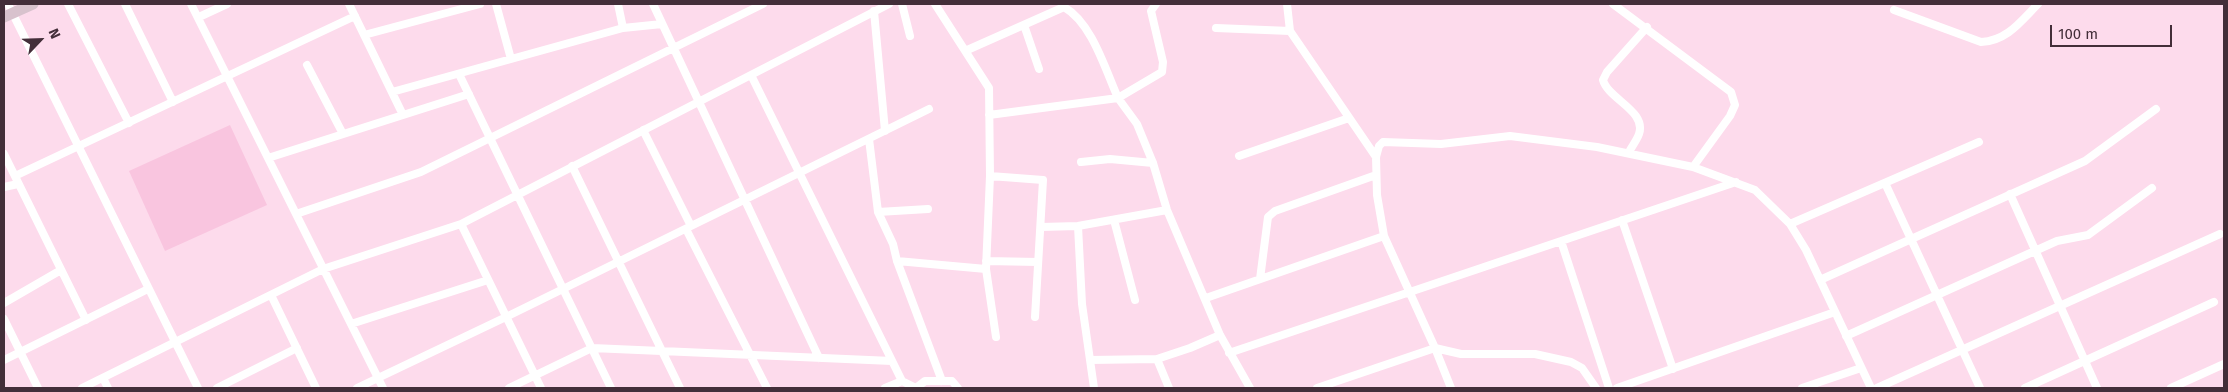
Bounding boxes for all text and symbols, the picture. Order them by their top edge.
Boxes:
north arrow [15,15,65,65]
scale bar [2053,15,2176,47]
text: 100 m [2058,25,2098,43]
text: N [45,26,64,41]

